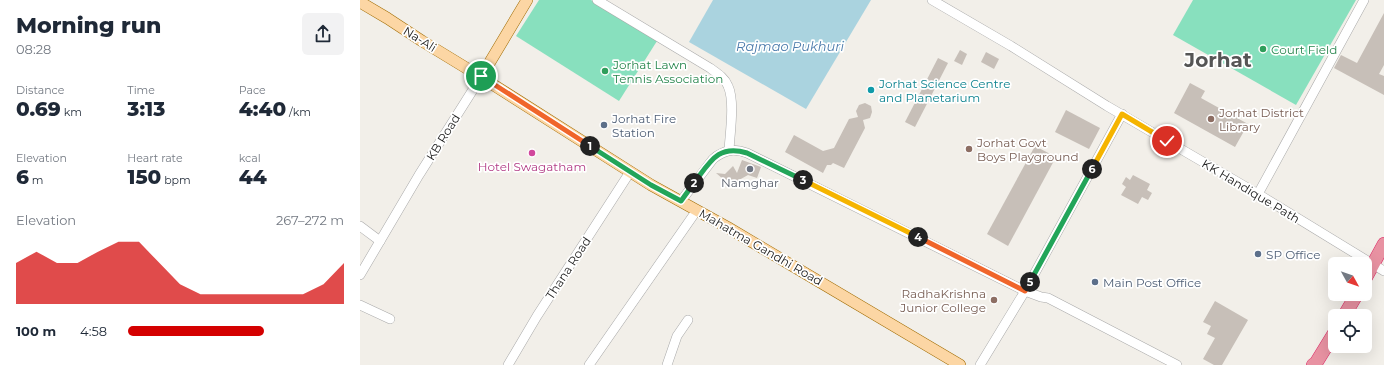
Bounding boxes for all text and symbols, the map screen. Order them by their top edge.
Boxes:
text: Morning run [16,12,161,39]
button: share [302,13,344,55]
street label: Na-Ali [401,23,439,55]
water label: Rajmao Pukhuri [736,38,844,54]
text: 08:28 [16,41,51,57]
place label: Court Field [1271,42,1337,57]
marker: Court Field [1258,44,1268,54]
district label: Jorhat [1183,48,1252,72]
place label: Jorhat Lawn Tennis Association [612,57,723,86]
pin [464,59,498,93]
icon: arrive [470,65,492,87]
marker: Jorhat Lawn Tennis Association [600,66,610,76]
place label: Jorhat Science Centre and Planetarium [878,76,1011,105]
text: Distance [16,83,64,97]
text: Time [127,83,155,97]
text: Pace [239,83,266,97]
marker: Jorhat Science Centre and Planetarium [866,85,876,95]
text: 0.69 [16,97,61,121]
text: 3:13 [127,97,165,121]
text: 4:40 [239,97,286,121]
text: km [61,105,82,119]
text: /km [286,105,311,119]
place label: Jorhat District Library [1218,105,1304,134]
street label: KB Road [423,111,463,163]
place label: Jorhat Fire Station [611,111,676,140]
marker: Jorhat District Library [1206,114,1216,124]
marker: Jorhat Fire Station [599,120,609,130]
pin [1150,124,1184,158]
icon: check [1156,130,1178,152]
place label: Jorhat Govt Boys Playground [976,135,1079,164]
pin: 1 [580,136,600,156]
text: 1 [588,139,592,153]
marker: Jorhat Govt Boys Playground [964,144,974,154]
marker: Hotel Swagatham [527,148,537,158]
text: Elevation [16,151,67,165]
text: Heart rate [127,151,183,165]
text: kcal [239,151,261,165]
street label: KK Handique Path [1199,156,1303,226]
place label: Hotel Swagatham [478,159,586,174]
pin: 6 [1082,159,1102,179]
text: 6 [1088,162,1096,176]
marker: Namghar [745,164,755,174]
text: 6 [16,165,29,189]
text: 150 [127,165,161,189]
text: 44 [239,165,267,189]
pin: 3 [793,170,813,190]
text: m [29,173,44,187]
text: bpm [161,173,191,187]
pin: 2 [684,173,704,193]
text: 3 [800,173,806,187]
place label: Namghar [721,175,779,190]
text: 2 [691,176,697,190]
street label: Mahatma Gandhi Road [697,205,825,289]
text: Elevation [16,212,76,228]
text: 267–272 m [276,212,344,228]
pin: 4 [908,227,928,247]
text: 4 [914,230,922,244]
street label: Thana Road [542,234,594,302]
place label: SP Office [1266,247,1320,262]
marker: SP Office [1253,249,1263,259]
north arrow [1328,257,1372,301]
map controls [1328,257,1372,353]
pin: 5 [1020,272,1040,292]
text: 5 [1027,275,1033,289]
place label: Main Post Office [1103,275,1201,290]
marker: Main Post Office [1090,277,1100,287]
place label: RadhaKrishna Junior College [899,286,986,315]
marker: RadhaKrishna Junior College [989,295,999,305]
button: locate [1328,309,1372,353]
text: 100 m [16,323,56,339]
text: 4:58 [80,323,107,339]

